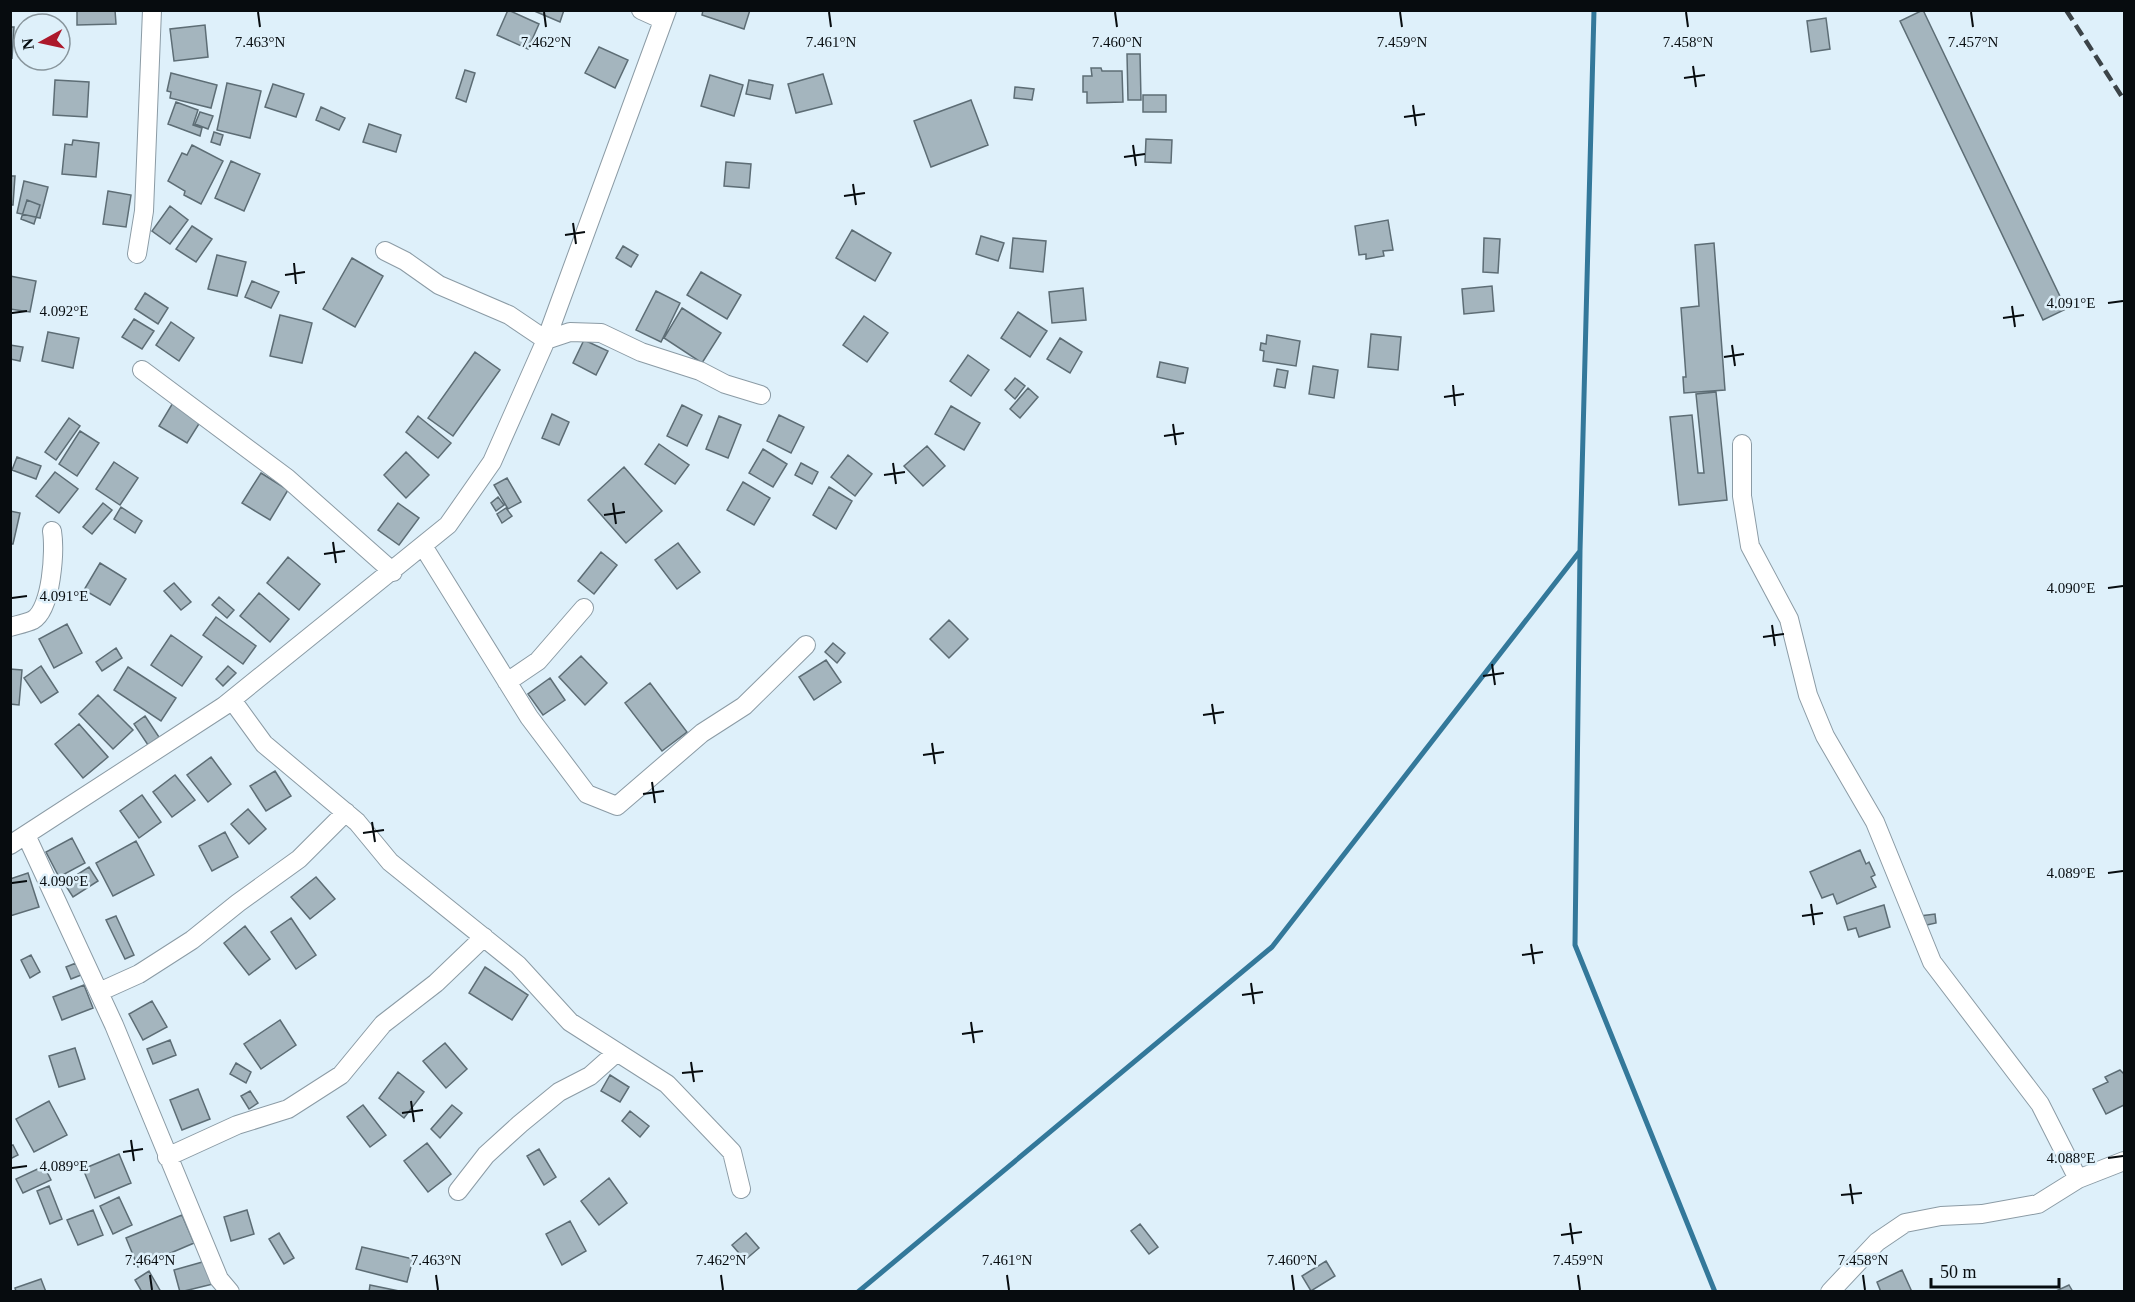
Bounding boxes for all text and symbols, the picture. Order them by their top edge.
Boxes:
north arrow [12,12,72,72]
text: 7.463°N [235,34,285,50]
text: 7.462°N [521,34,571,50]
text: 7.461°N [806,34,856,50]
text: 7.460°N [1092,34,1142,50]
text: 7.459°N [1377,34,1427,50]
text: 7.458°N [1663,34,1713,50]
text: 7.457°N [1948,34,1998,50]
text: N [18,37,37,51]
text: 4.091°E [2047,295,2095,311]
text: 4.092°E [40,303,88,319]
text: 4.090°E [2047,580,2095,596]
text: 4.091°E [40,588,88,604]
text: 4.089°E [2047,865,2095,881]
text: 4.090°E [40,873,88,889]
text: 4.088°E [2047,1150,2095,1166]
text: 4.089°E [40,1158,88,1174]
scale bar [1931,1251,2058,1289]
text: 7.464°N [125,1252,175,1268]
text: 7.463°N [411,1252,461,1268]
text: 7.462°N [696,1252,746,1268]
text: 7.461°N [982,1252,1032,1268]
text: 7.460°N [1267,1252,1317,1268]
text: 7.459°N [1553,1252,1603,1268]
text: 7.458°N [1838,1252,1888,1268]
text: 50 m [1940,1262,1977,1282]

